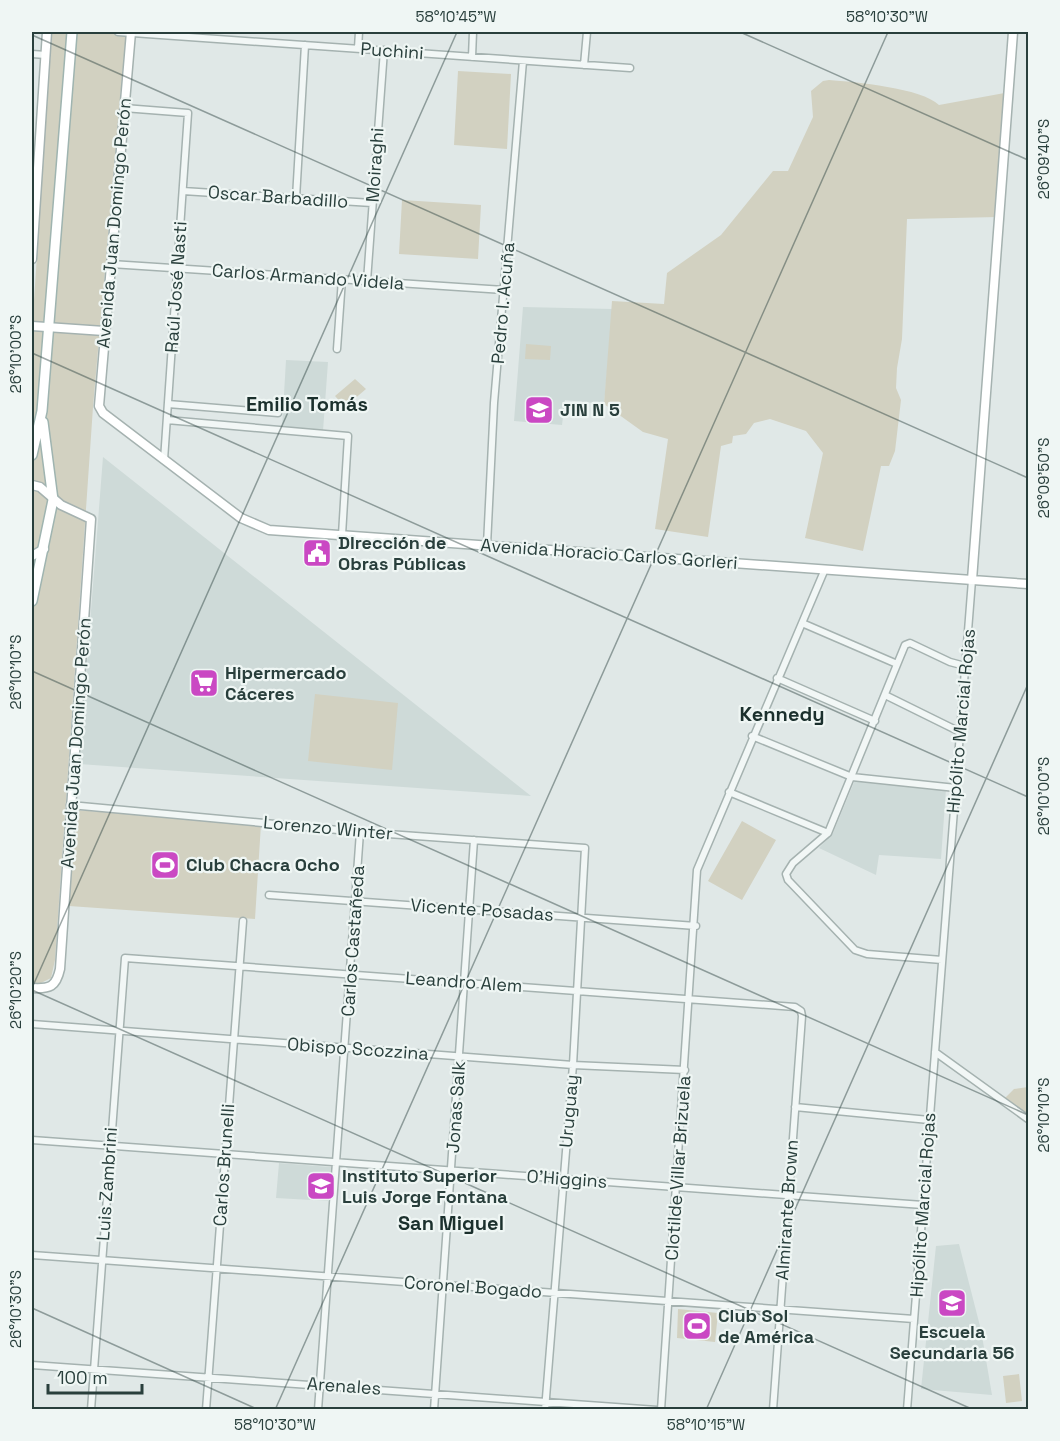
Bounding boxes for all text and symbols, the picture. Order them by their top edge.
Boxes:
text: 58°10'45"W [416,7,496,26]
text: 58°10'30"W [846,7,928,26]
street label: Puchini [360,37,425,64]
street label: Avenida Juan Domingo Perón [91,97,136,349]
text: 26°09'40"S [1034,119,1053,199]
street label: Moiraghi [360,127,389,203]
street label: Oscar Barbadillo [207,180,349,213]
street label: Raúl José Nasti [159,220,192,354]
street label: Pedro I. Acuña [486,241,519,365]
street label: Carlos Armando Videla [211,258,405,295]
text: 26°10'00"S [6,315,25,393]
district label: Emilio Tomás [246,391,368,417]
school or university icon: JIN N 5 [523,394,555,426]
place label: JIN N 5 [560,398,620,421]
text: 26°09'50"S [1034,438,1053,518]
place label: DIrección de Obras Públicas [338,531,466,575]
street label: Avenida Horacio Carlos Gorleri [480,533,738,574]
public building icon: DIrección de Obras Públicas [301,537,333,569]
street label: Avenida Juan Domingo Perón [55,617,96,869]
street label: Hipólito Marcial Rojas [941,628,980,814]
text: 26°10'10"S [6,634,25,710]
place label: Hipermercado Cáceres [225,661,346,705]
supermarket icon: Hipermercado Cáceres [188,667,220,699]
district label: Kennedy [739,701,825,727]
text: 26°10'00"S [1034,757,1053,835]
street label: Lorenzo Winter [262,810,394,845]
sports icon: Club Chacra Ocho [149,849,181,881]
place label: Club Chacra Ocho [186,853,340,876]
street label: Carlos Castañeda [336,865,369,1017]
street label: Vicente Posadas [410,893,554,926]
text: 26°10'20"S [6,951,25,1029]
street label: Leandro Alem [405,966,523,997]
street label: Obispo Scozzina [286,1032,430,1065]
street label: Jonas Salk [441,1060,470,1154]
street label: Uruguay [554,1073,583,1149]
street label: Clotilde Villar Brizuela [660,1075,695,1261]
text: 26°10'10"S [1034,1077,1053,1153]
street label: Carlos Brunelli [208,1103,239,1227]
street label: Hipólito Marcial Rojas [905,1112,940,1298]
street label: Luis Zambrini [91,1126,122,1242]
street label: Almirante Brown [770,1139,803,1281]
place label: Instituto Superior Luis Jorge Fontana [342,1164,508,1208]
street label: O'Higgins [526,1164,608,1193]
school or university icon: Instituto Superior Luis Jorge Fontana [305,1170,337,1202]
district label: San Miguel [398,1210,504,1236]
text: 26°10'30"S [6,1270,25,1348]
street label: Coronel Bogado [403,1270,543,1303]
school or university icon: Escuela Secundaria 56 [936,1287,968,1319]
place label: Club Sol de América [718,1304,815,1348]
sports icon: Club Sol de América [681,1310,713,1342]
place label: Escuela Secundaria 56 [890,1320,1014,1364]
scale bar [48,1357,142,1395]
text: 100 m [57,1366,108,1389]
street label: Arenales [306,1371,382,1400]
text: 58°10'30"W [234,1415,316,1434]
text: 58°10'15"W [667,1415,745,1434]

